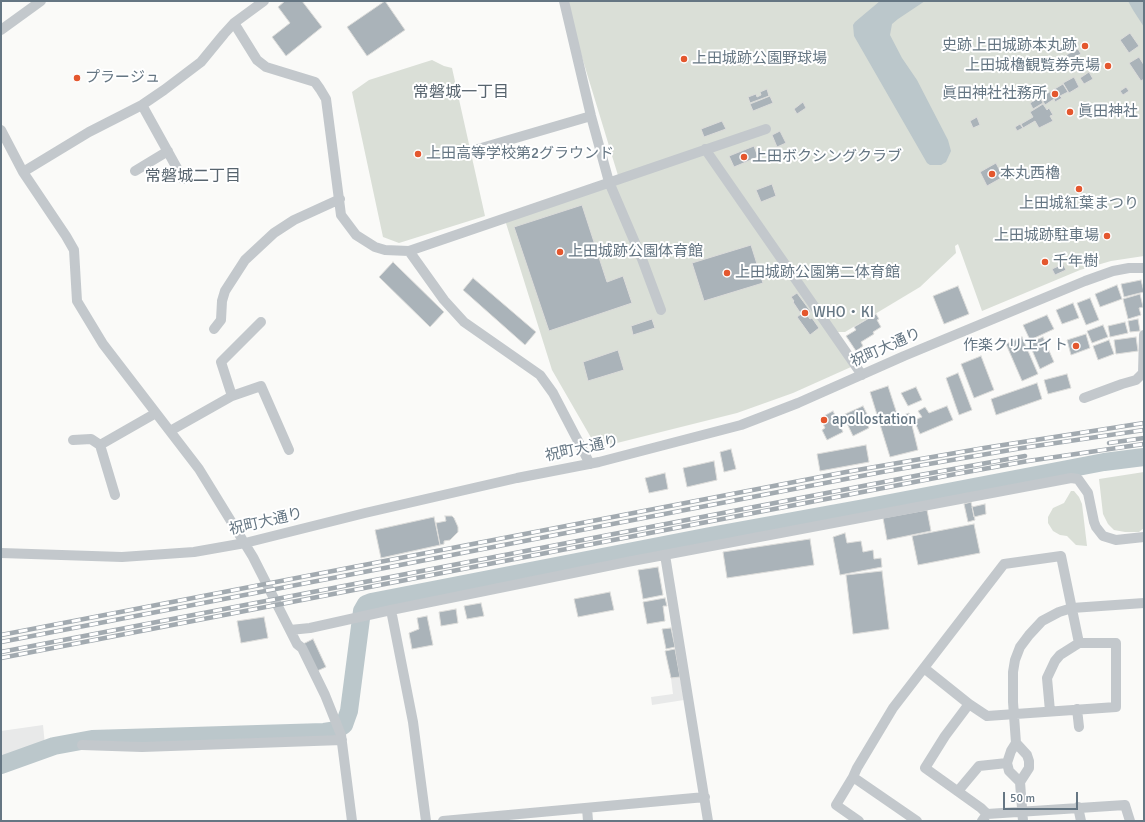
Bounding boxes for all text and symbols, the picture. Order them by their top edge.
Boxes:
place label: 史跡上田城跡本丸跡 [942,37,1077,55]
marker: 史跡上田城跡本丸跡 [1080,41,1090,51]
place label: 上田城跡公園野球場 [692,50,827,68]
marker: 上田城跡公園野球場 [679,54,689,64]
place label: 上田城櫓観覧券売場 [965,57,1100,75]
marker: 上田城櫓観覧券売場 [1103,61,1113,71]
place label: プラージュ [85,69,160,87]
marker: プラージュ [72,73,82,83]
district label: 常磐城一丁目 [413,83,509,103]
place label: 眞田神社社務所 [942,85,1047,103]
marker: 眞田神社社務所 [1050,89,1060,99]
place label: 眞田神社 [1078,103,1138,121]
marker: 眞田神社 [1065,107,1075,117]
place label: 上田高等学校第2グラウンド [426,145,614,163]
place label: 上田ボクシングクラブ [752,148,902,166]
marker: 上田高等学校第2グラウンド [413,149,423,159]
marker: 上田ボクシングクラブ [739,152,749,162]
place label: 本丸西櫓 [1000,165,1060,183]
district label: 常磐城二丁目 [145,167,241,187]
marker: 本丸西櫓 [987,169,997,179]
marker: 上田城紅葉まつり [1074,184,1084,194]
place label: 上田城紅葉まつり [1019,195,1139,213]
place label: 上田城跡駐車場 [994,227,1099,245]
marker: 上田城跡駐車場 [1102,231,1112,241]
place label: 上田城跡公園体育館 [568,243,703,261]
marker: 上田城跡公園体育館 [555,247,565,257]
place label: 千年樹 [1053,253,1098,271]
marker: 千年樹 [1040,257,1050,267]
place label: 上田城跡公園第二体育館 [735,264,900,282]
marker: 上田城跡公園第二体育館 [722,268,732,278]
place label: WHO・KI [813,304,874,322]
marker: WHO・KI [800,308,810,318]
street label: 祝町大通り [848,325,924,371]
place label: 作楽クリエイト [963,337,1068,355]
marker: 作楽クリエイト [1071,341,1081,351]
place label: apollostation [832,411,916,429]
marker: apollostation [819,415,829,425]
street label: 祝町大通り [543,432,621,466]
street label: 祝町大通り [227,505,305,539]
scale bar [1005,784,1080,810]
text: 50 m [1010,791,1035,806]

